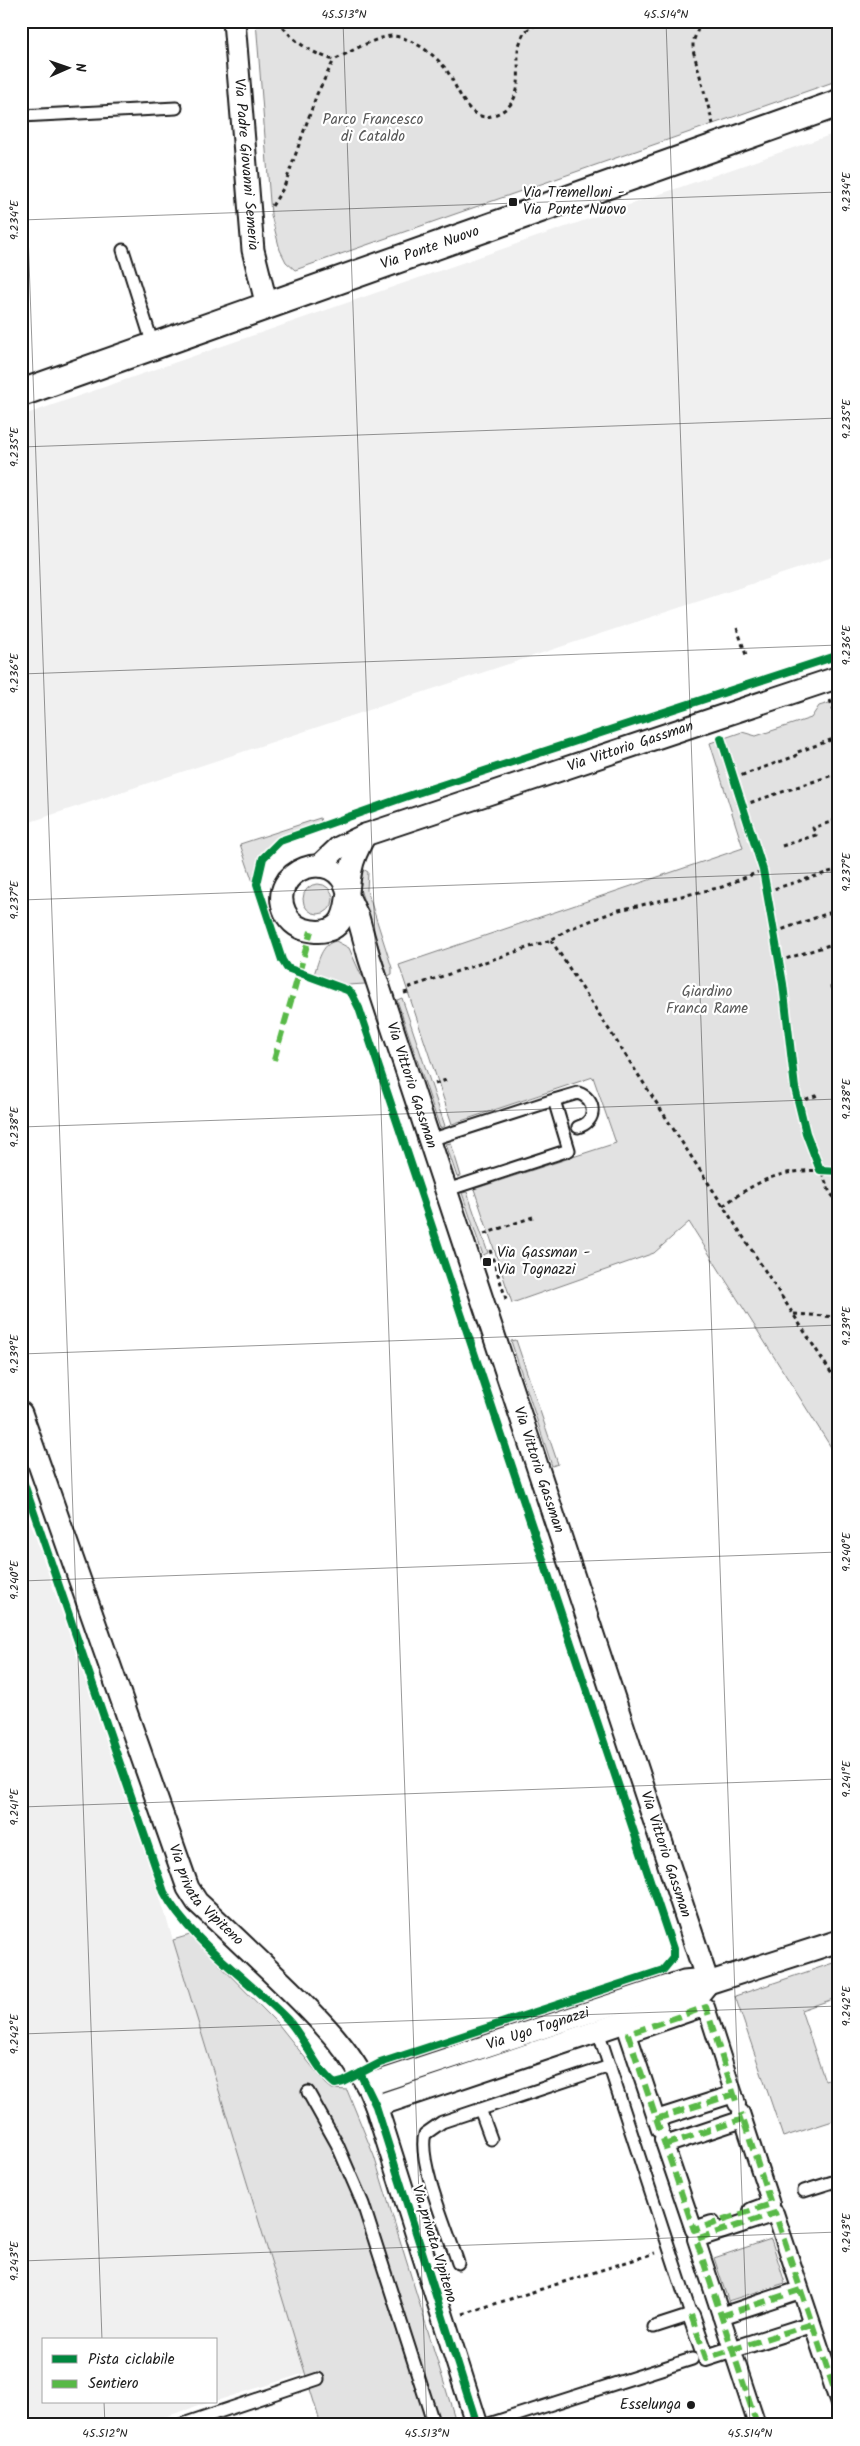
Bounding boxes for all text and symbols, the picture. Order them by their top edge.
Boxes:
text: 45.513°N [321,5,367,24]
text: 45.514°N [644,5,688,24]
north arrow [42,42,92,92]
text: N [69,63,91,73]
street label: Via Padre Giovanni Semeria [227,77,265,252]
park label: Parco Francesco di Cataldo [323,108,424,149]
text: 9.234°E [837,171,856,212]
place label: Via Tremelloni - Via Ponte Nuovo [523,181,627,222]
marker: Via Tremelloni - Via Ponte Nuovo [507,196,519,208]
text: 9.234°E [5,199,24,240]
street label: Via Ponte Nuovo [377,219,483,277]
text: 9.235°E [837,398,856,439]
text: 9.235°E [5,426,24,467]
text: 9.236°E [837,624,856,665]
text: 9.236°E [5,652,24,693]
street label: Via Vittorio Gassman [564,714,697,779]
text: 9.237°E [837,851,856,892]
text: 9.237°E [5,879,24,920]
park label: Giardino Franca Rame [666,980,748,1021]
street label: Via Vittorio Gassman [379,1019,444,1152]
text: 9.238°E [837,1078,856,1119]
text: 9.238°E [5,1106,24,1147]
place label: Via Gassman - Via Tognazzi [497,1241,591,1282]
marker: Via Gassman - Via Tognazzi [481,1256,493,1268]
text: 9.239°E [837,1305,856,1346]
text: 9.239°E [5,1333,24,1374]
street label: Via Vittorio Gassman [506,1404,571,1536]
text: 9.240°E [837,1531,856,1572]
text: 9.240°E [5,1559,24,1600]
text: 9.241°E [837,1759,856,1798]
text: 9.241°E [5,1787,24,1826]
street label: Via Vittorio Gassman [633,1788,698,1921]
street label: Via privata Vipiteno [162,1841,249,1952]
text: 9.242°E [837,1985,856,2026]
street label: Via Ugo Tognazzi [483,2000,594,2057]
text: 9.242°E [5,2013,24,2054]
street label: Via privata Vipiteno [405,2182,463,2306]
text: 9.243°E [837,2212,856,2253]
text: 9.243°E [5,2240,24,2281]
legend [42,2338,218,2404]
text: Pista ciclabile [88,2348,175,2372]
text: Sentiero [88,2372,139,2396]
place label: Esselunga [620,2393,681,2417]
marker: Esselunga [685,2399,697,2411]
text: 45.512°N [82,2424,128,2443]
text: 45.513°N [404,2424,450,2443]
text: 45.514°N [728,2424,772,2443]

